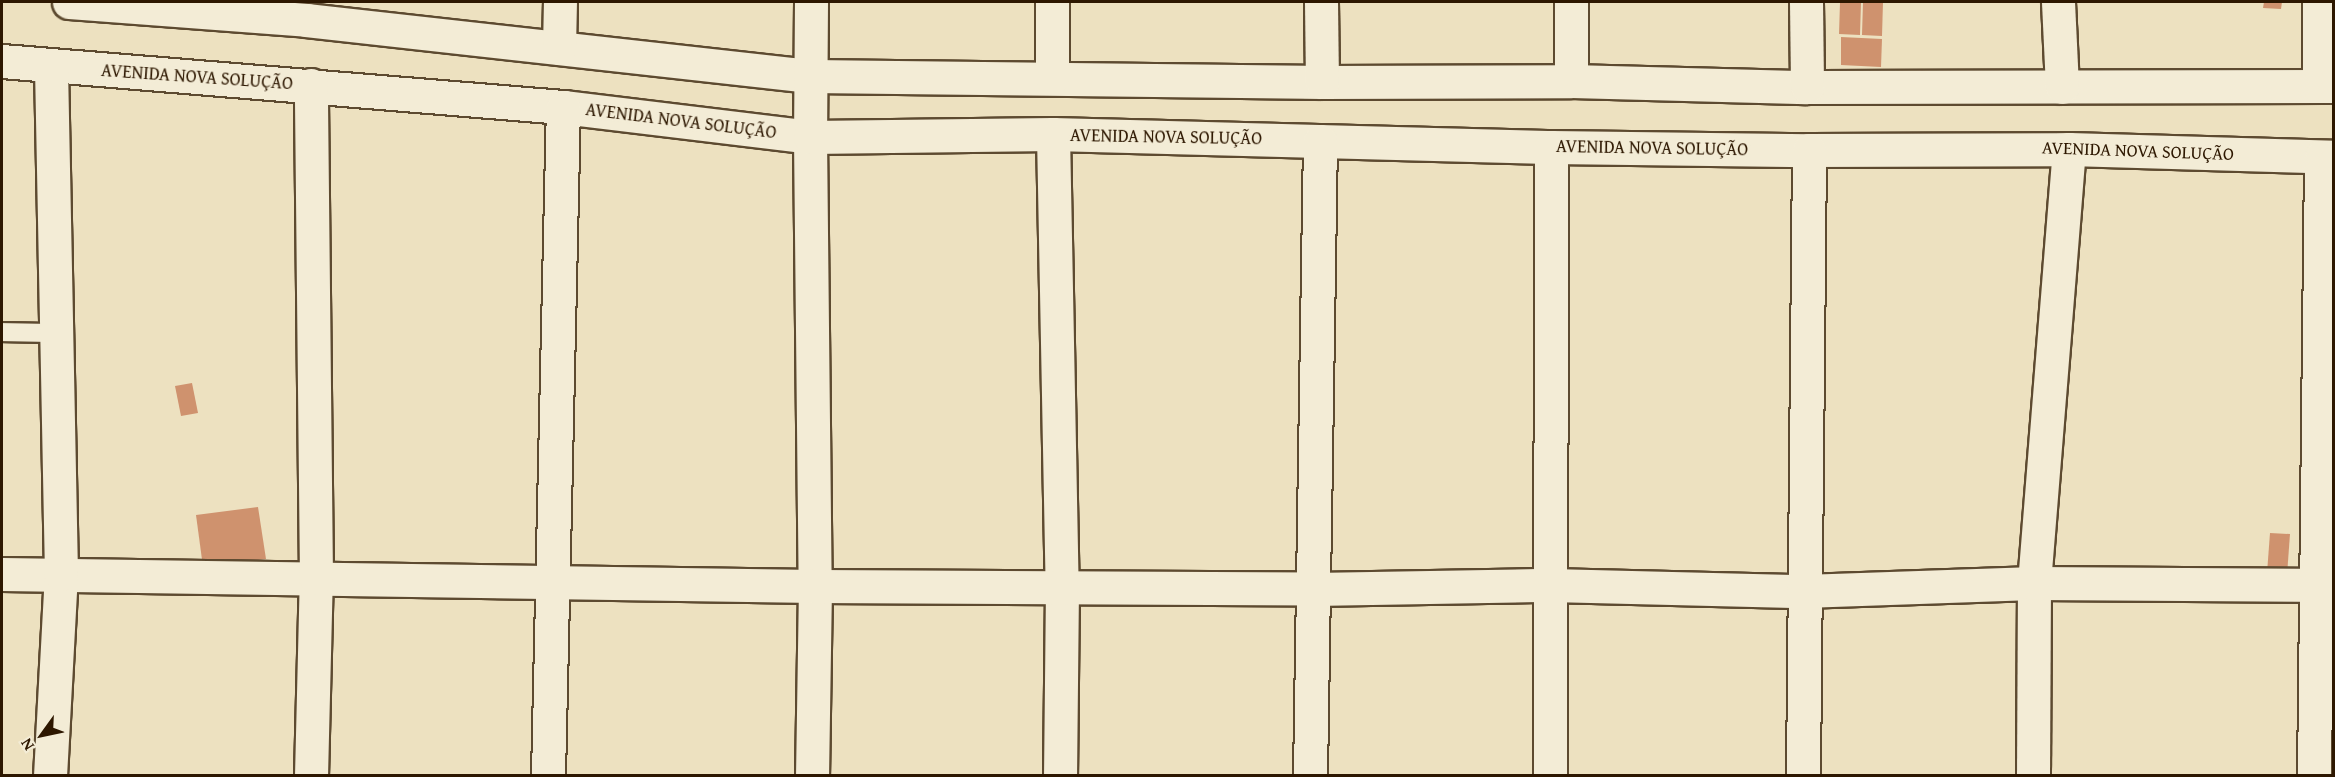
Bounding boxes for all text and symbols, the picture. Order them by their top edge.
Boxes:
street label: AVENIDA NOVA SOLUÇÃO [100,60,294,94]
street label: AVENIDA NOVA SOLUÇÃO [584,99,778,143]
street label: AVENIDA NOVA SOLUÇÃO [1070,125,1262,149]
street label: AVENIDA NOVA SOLUÇÃO [1556,136,1748,160]
street label: AVENIDA NOVA SOLUÇÃO [2042,137,2234,165]
north arrow [12,705,72,765]
text: N [14,734,40,756]

